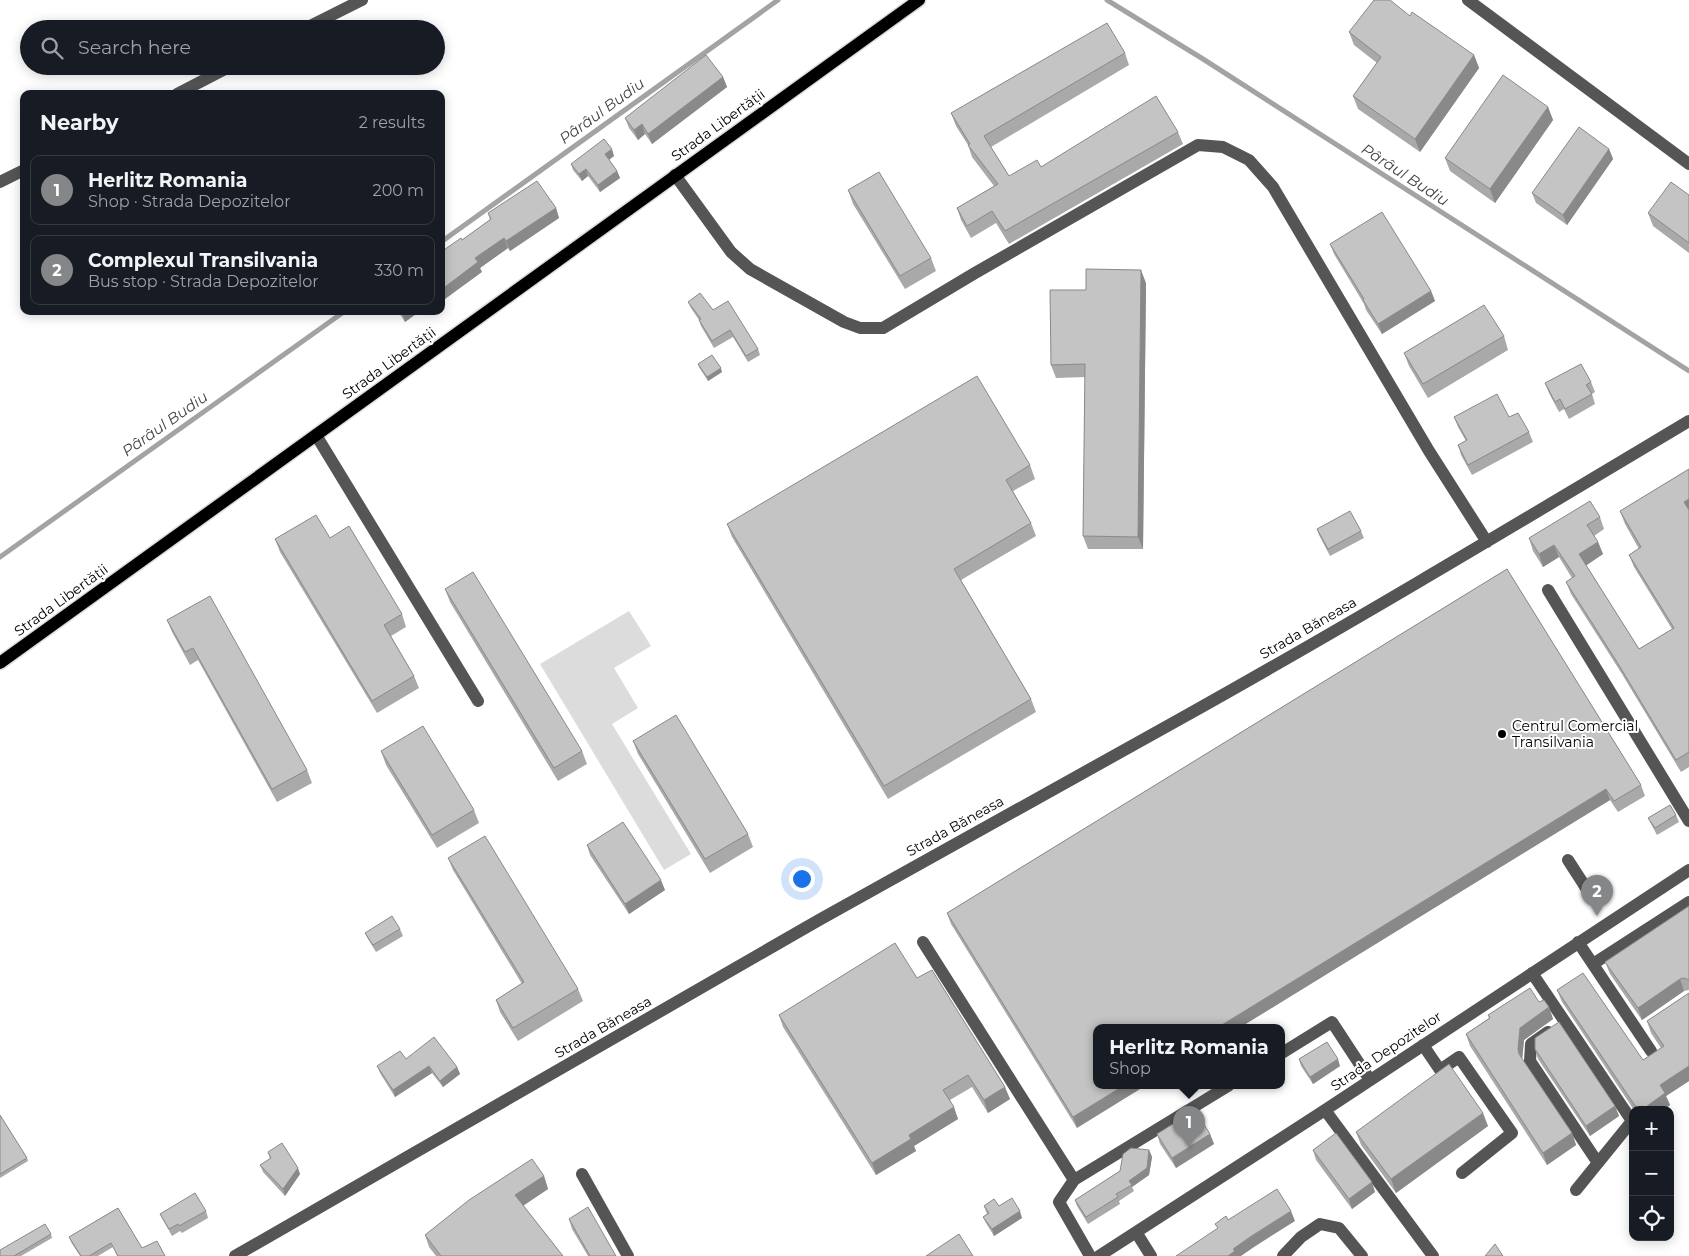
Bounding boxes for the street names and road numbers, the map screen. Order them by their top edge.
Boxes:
street label: Strada Libertății [668,85,769,166]
street label: Strada Libertății [339,323,440,404]
street label: Strada Libertății [11,560,112,641]
street label: Strada Băneasa [1256,593,1360,663]
street label: Strada Băneasa [903,792,1007,860]
street label: Strada Băneasa [551,992,655,1062]
street label: Strada Depozitelor [1327,1007,1445,1095]

